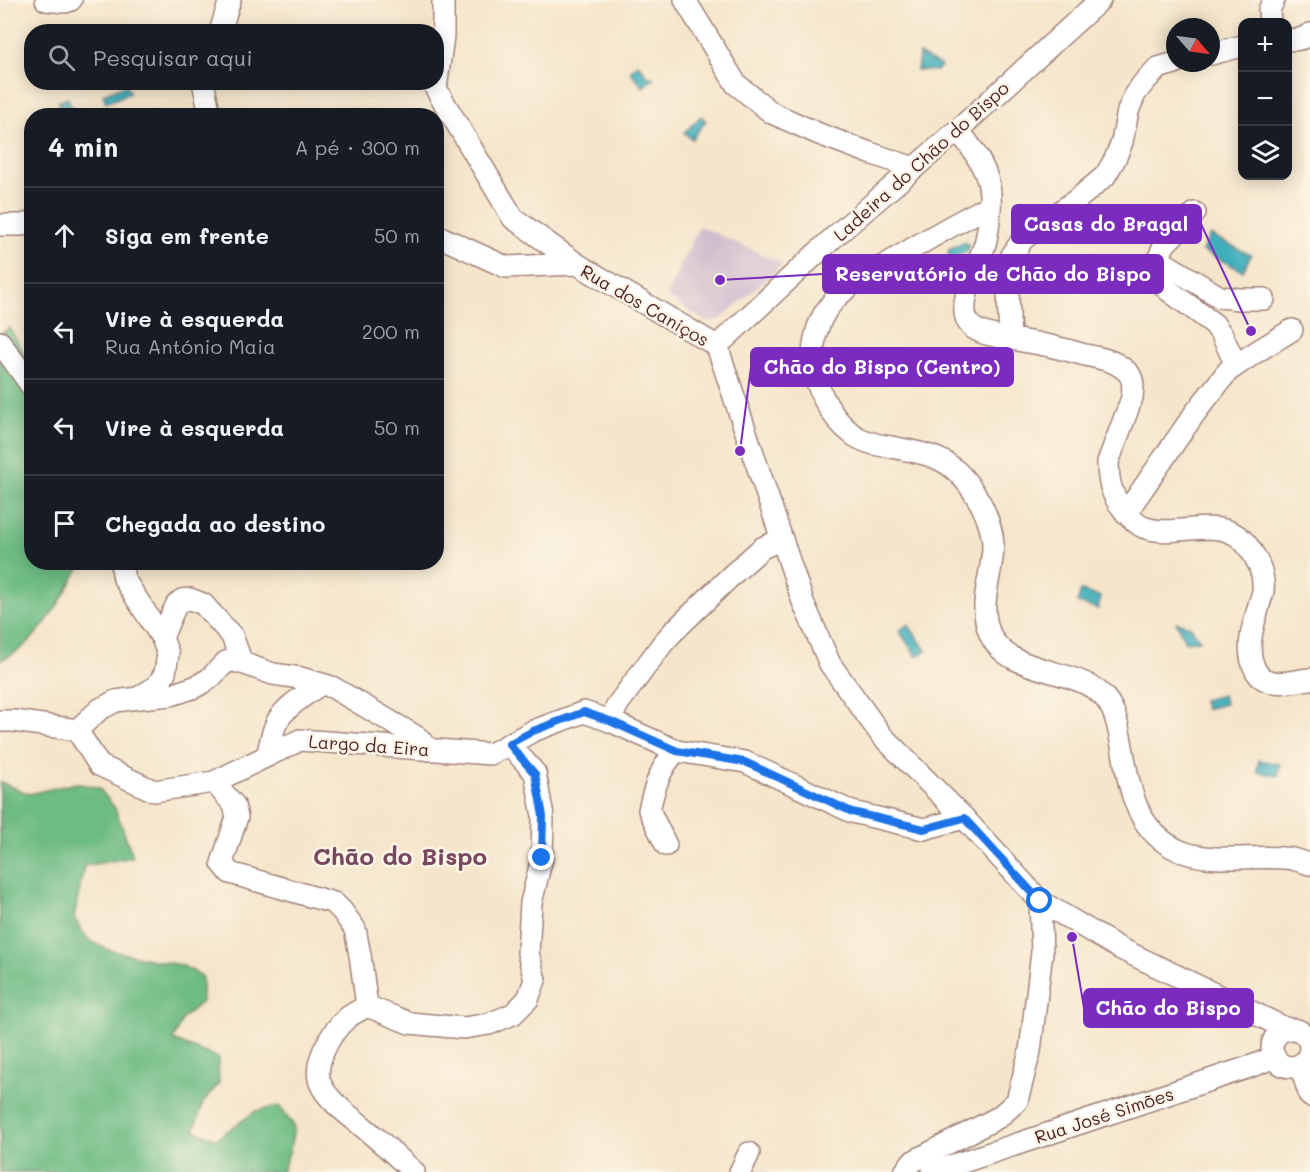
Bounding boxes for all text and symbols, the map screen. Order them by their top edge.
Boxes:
north arrow [1166,18,1220,72]
map controls [1238,18,1292,180]
button: + [1238,18,1292,72]
search box [24,24,444,90]
icon: search [45,41,78,74]
text: Pesquisar aqui [93,43,253,72]
button: − [1238,72,1292,126]
street label: Ladeira do Chão do Bispo [828,75,1014,246]
button: layers [1238,126,1292,180]
text: 4 min [48,130,118,164]
text: A pé · 300 m [295,134,420,160]
callout: Casas do Bragal [1012,205,1201,243]
text: Casas do Bragal [1024,210,1188,236]
icon: ahead [48,219,81,252]
text: Siga em frente [105,221,269,250]
text: 50 m [374,222,420,248]
callout: Reservatório de Chão do Bispo [823,255,1163,293]
street label: Rua dos Caniços [576,258,714,352]
text: Reservatório de Chão do Bispo [835,260,1151,286]
text: Vire à esquerda [105,304,284,333]
icon: left [48,315,81,348]
text: 200 m [362,318,420,344]
text: Rua António Maia [105,333,276,359]
callout: Chão do Bispo (Centro) [751,348,1013,386]
text: Chão do Bispo (Centro) [763,353,1001,379]
icon: left [48,411,81,444]
text: Vire à esquerda [105,413,284,442]
text: 50 m [374,414,420,440]
icon: arrive [48,507,81,540]
text: Chegada ao destino [105,509,325,538]
street label: Largo da Eira [308,729,430,761]
district label: Chão do Bispo [313,840,487,871]
route end [528,844,554,870]
route start [1026,887,1052,913]
callout: Chão do Bispo [1084,989,1253,1027]
text: Chão do Bispo [1095,994,1241,1020]
street label: Rua José Simões [1031,1081,1177,1149]

